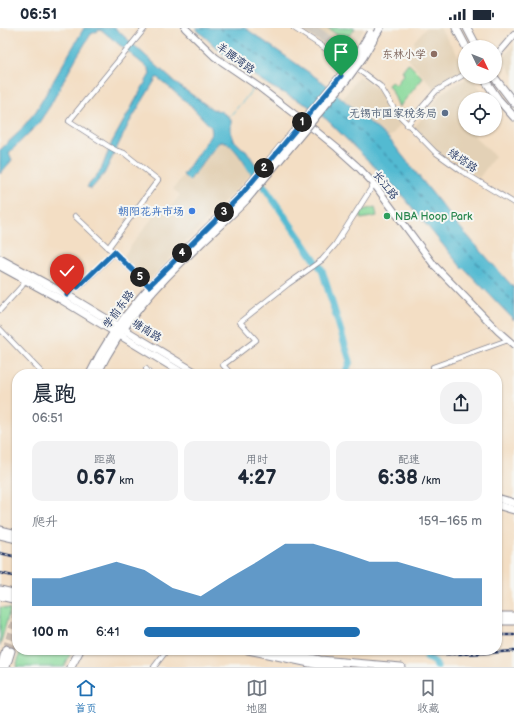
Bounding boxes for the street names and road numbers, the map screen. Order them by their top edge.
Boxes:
street label: 羊腰湾路 [214,40,257,77]
street label: 绿塔路 [445,146,480,175]
street label: 长江路 [370,168,401,202]
street label: 学前东路 [100,288,137,331]
street label: 塘南路 [129,316,164,345]

